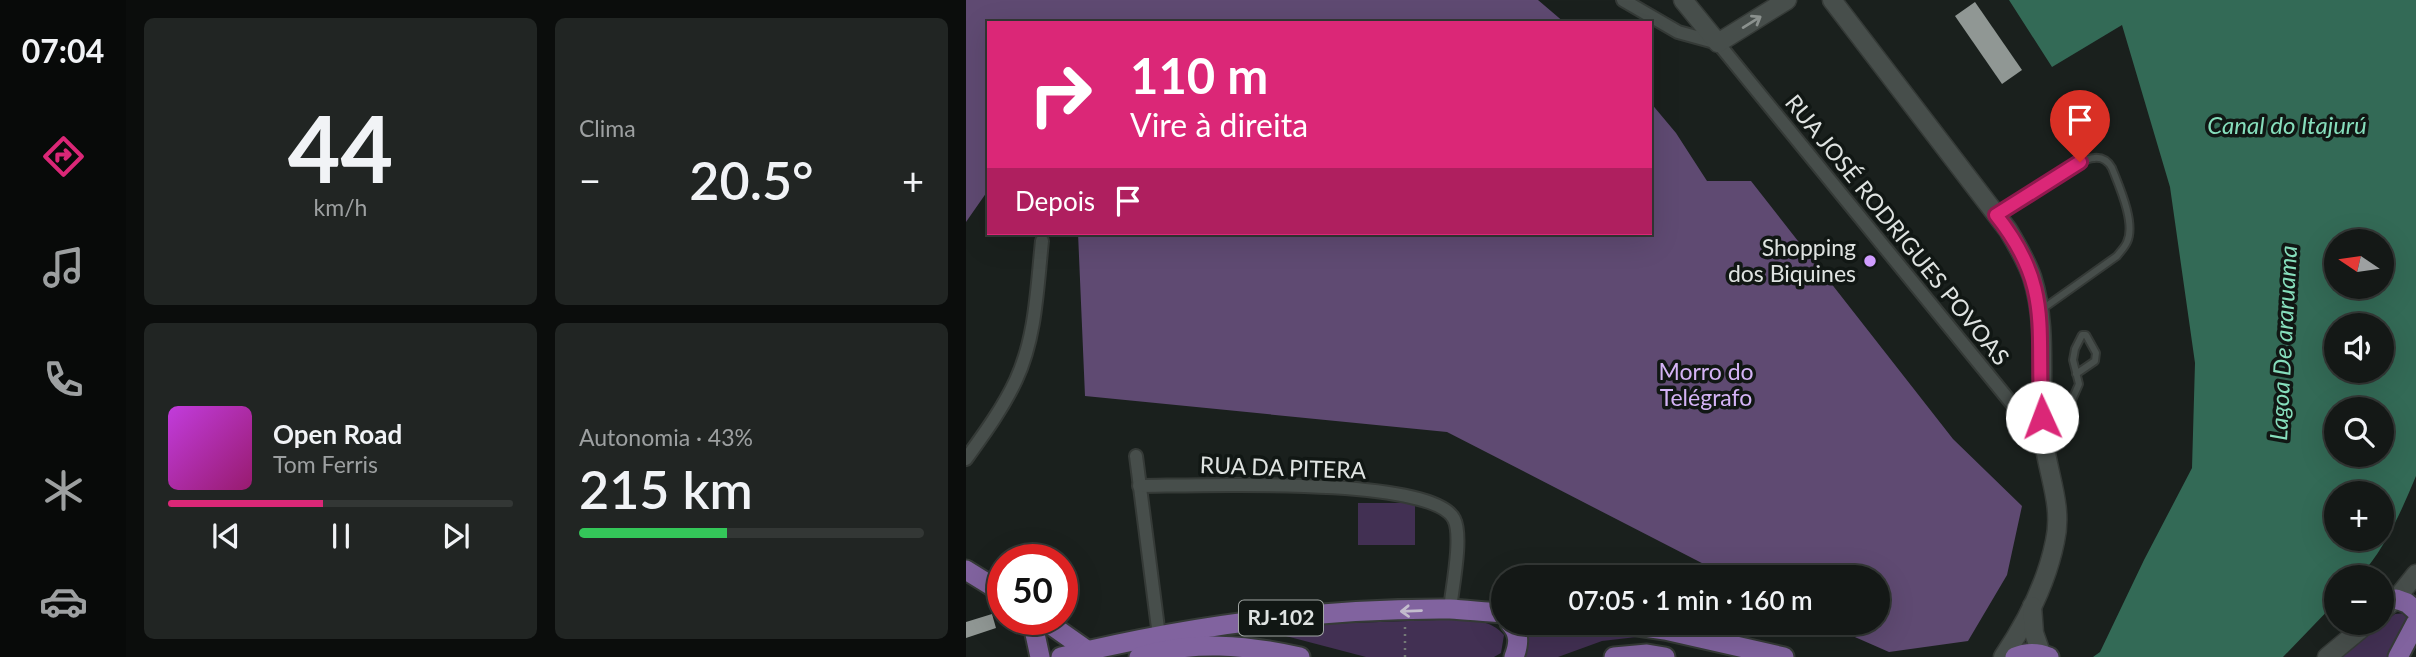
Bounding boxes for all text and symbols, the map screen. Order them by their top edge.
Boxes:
one-way arrow [1742,14,1762,28]
text: 07:04 [22,31,104,70]
text: 110 m [1130,46,1268,104]
icon: right [1015,49,1106,140]
street label: RUA JOSÉ RODRIGUES POVOAS [1780,88,2016,370]
pin [2050,90,2110,162]
text: 44 [288,93,393,202]
icon: arrive [2061,101,2099,139]
text: Vire à direita [1130,105,1308,144]
water label: Canal do Itajurú [2207,110,2367,139]
text: Clima [579,114,636,142]
icon: directions [39,132,88,181]
text: 20.5° [689,149,814,211]
text: − [579,157,601,203]
text: + [902,157,924,203]
icon: arrive [1109,182,1147,220]
text: Depois [1015,185,1095,217]
text: km/h [314,193,367,221]
north arrow [2324,229,2394,299]
map controls [2324,229,2394,635]
place label: Shopping dos Biquines [1728,233,1856,287]
icon: music [39,243,88,292]
water label: Lagoa De araruama [2263,245,2302,441]
marker: Shopping dos Biquines [1862,253,1878,269]
button: sound [2324,313,2394,383]
icon: phone [39,355,88,404]
park label: Morro do Telégrafo [1658,357,1754,411]
position arrow [2005,380,2079,454]
button: search [2324,397,2394,467]
text: Open Road [273,418,402,450]
text: Autonomia · 43% [579,423,753,451]
text: Tom Ferris [273,450,378,478]
street label: RUA DA PITERA [1199,450,1367,484]
text: 215 km [579,458,753,520]
icon: climate [39,466,88,515]
button: + [2324,481,2394,551]
icon: previous [207,517,245,555]
icon: pause [322,517,360,555]
icon: next [437,517,475,555]
speed limit sign: 50 [987,544,1078,635]
button: − [2324,565,2394,635]
icon: car [39,577,88,626]
text: 07:05 · 1 min · 160 m [1568,584,1813,616]
road number: RJ-102 [1239,600,1323,636]
one-way arrow [1399,604,1422,617]

